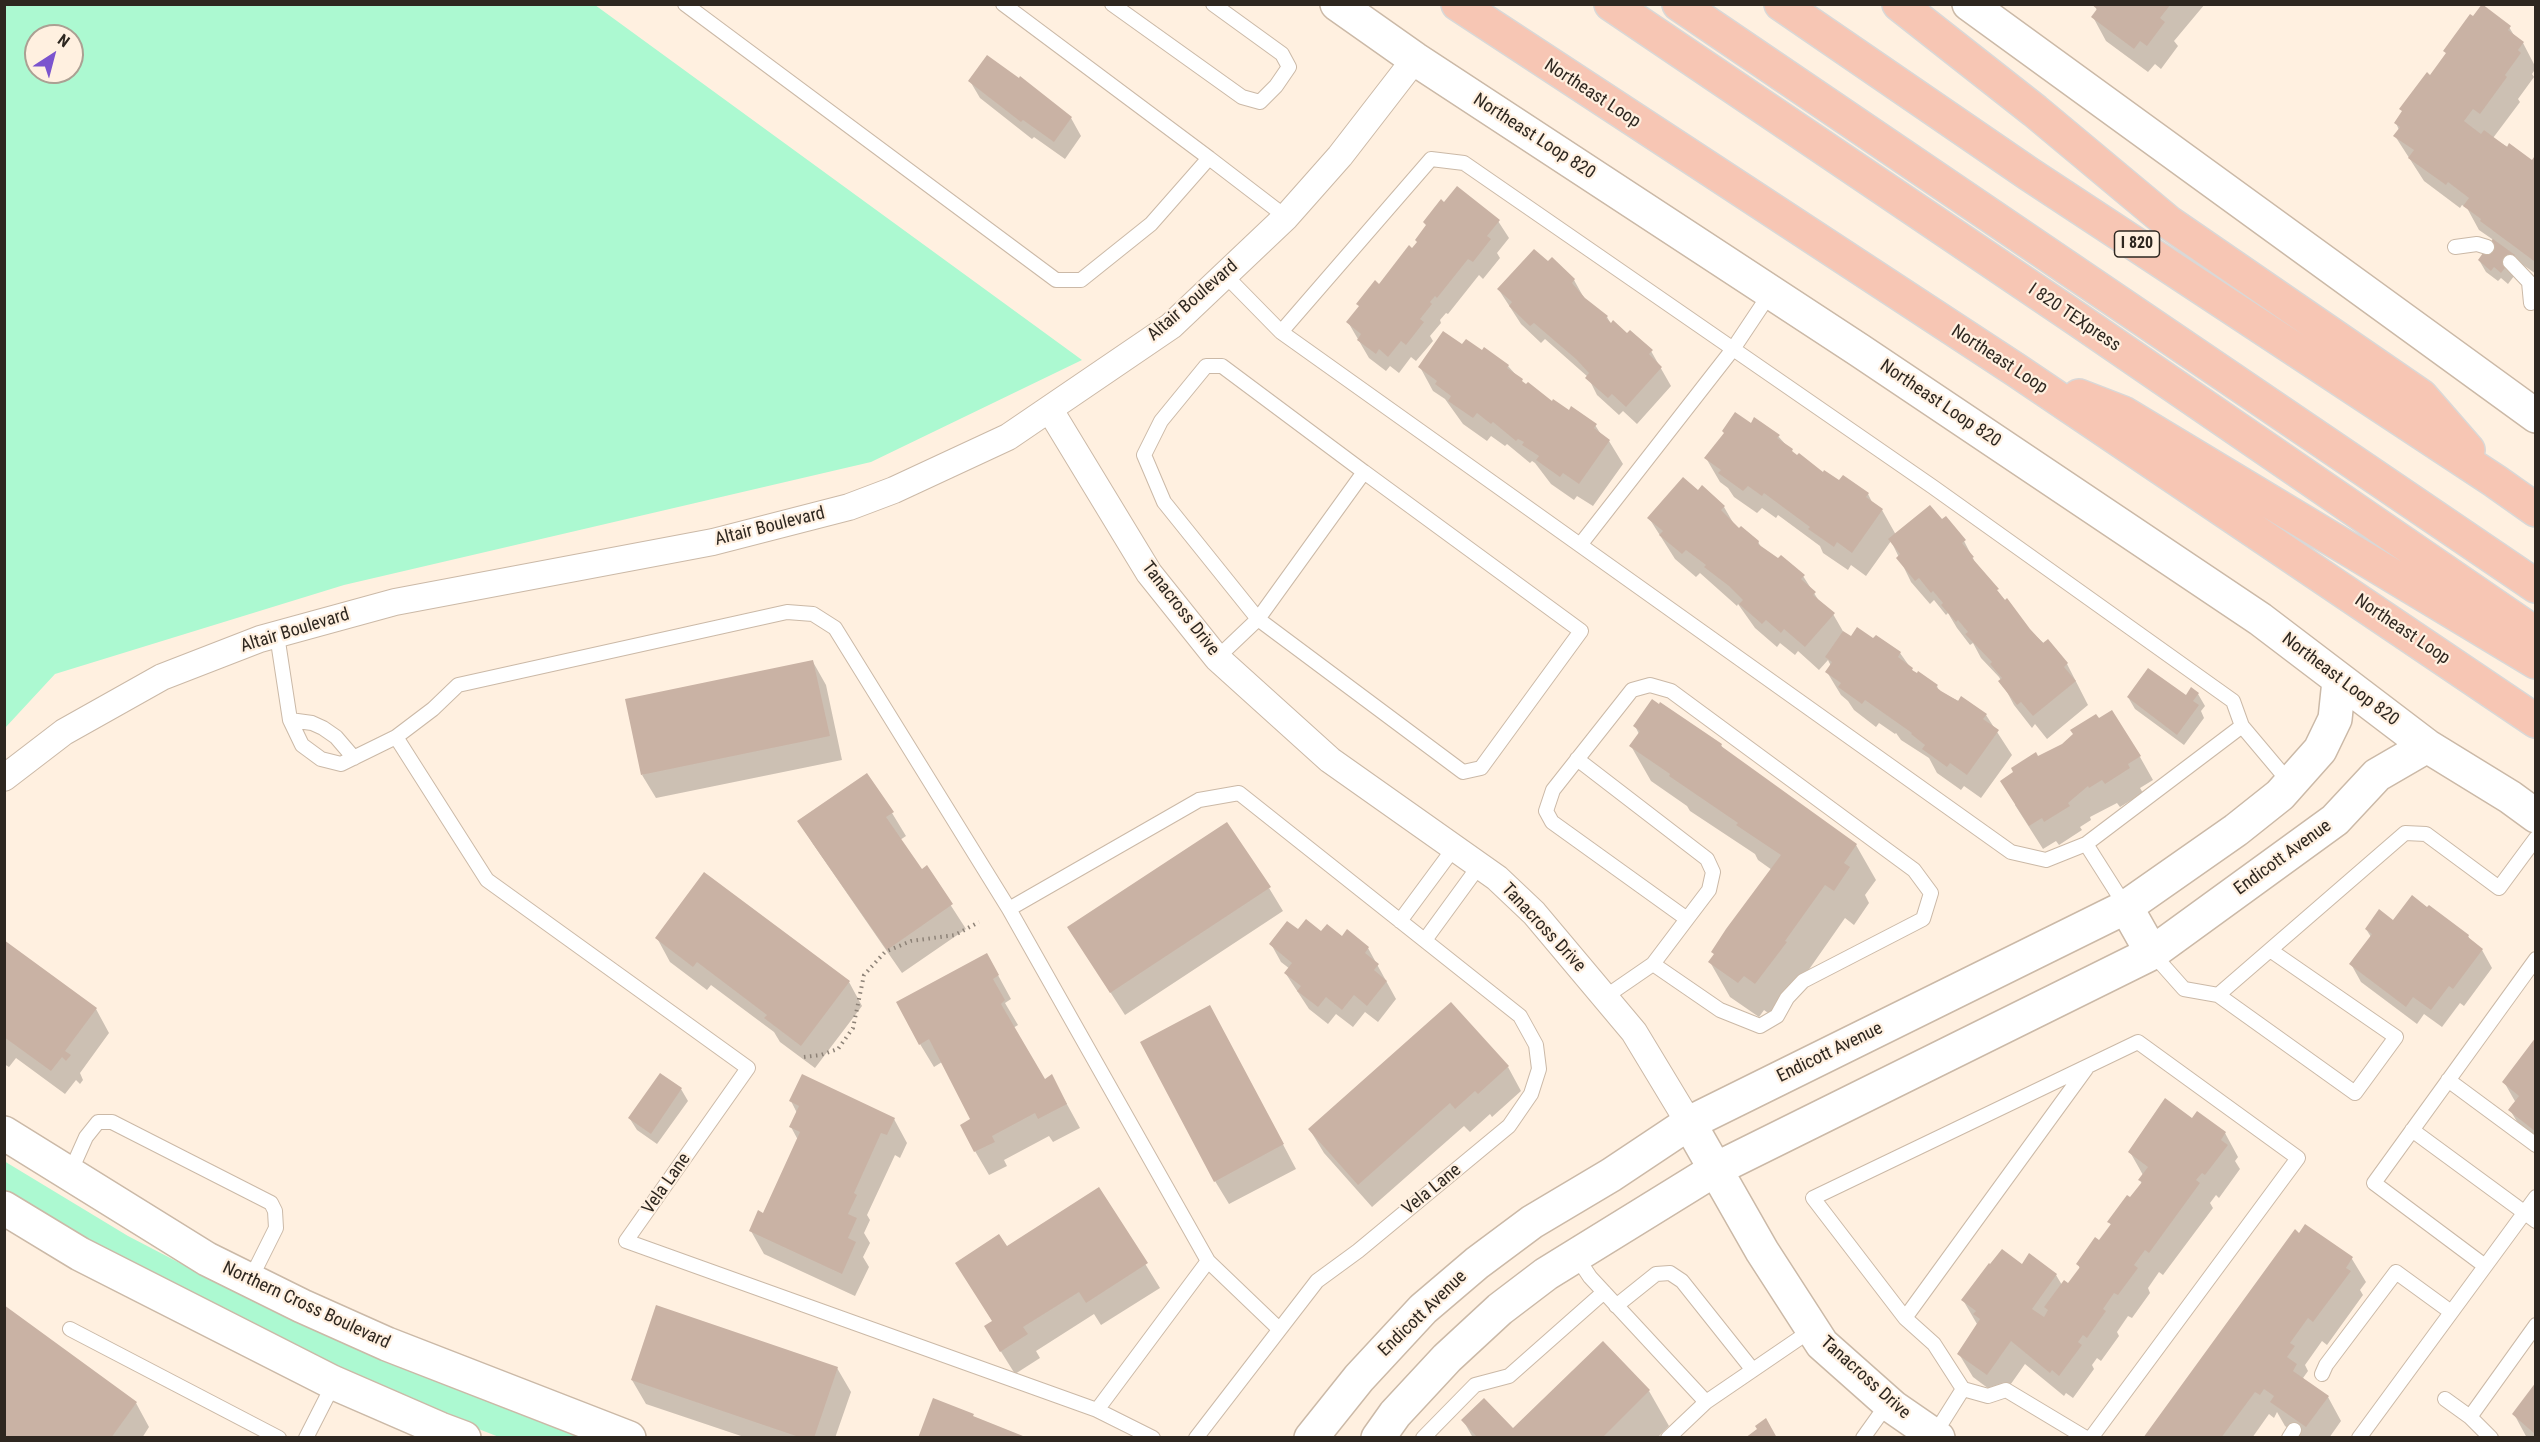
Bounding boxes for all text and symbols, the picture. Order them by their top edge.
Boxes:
north arrow [24,24,84,84]
text: N [54,30,73,51]
street label: Northeast Loop [1540,55,1644,133]
street label: Northeast Loop 820 [1469,90,1599,184]
road number: I 820 [2114,231,2160,257]
street label: Altair Boulevard [1143,256,1243,346]
street label: I 820 TEXpress [2024,279,2124,357]
street label: Northeast Loop [1947,321,2051,399]
street label: Northeast Loop 820 [1875,356,2005,452]
street label: Altair Boulevard [713,503,827,551]
street label: Tanacross Drive [1137,558,1223,660]
street label: Northeast Loop [2350,590,2454,670]
street label: Altair Boulevard [238,604,352,658]
street label: Northeast Loop 820 [2277,629,2403,731]
street label: Endicott Avenue [2230,816,2336,900]
street label: Tanacross Drive [1496,879,1590,977]
street label: Endicott Avenue [1774,1018,1886,1088]
street label: Vela Lane [638,1149,696,1219]
street label: Vela Lane [1398,1160,1466,1220]
street label: Northern Cross Boulevard [219,1258,393,1354]
street label: Endicott Avenue [1374,1266,1472,1362]
street label: Tanacross Drive [1816,1332,1914,1424]

